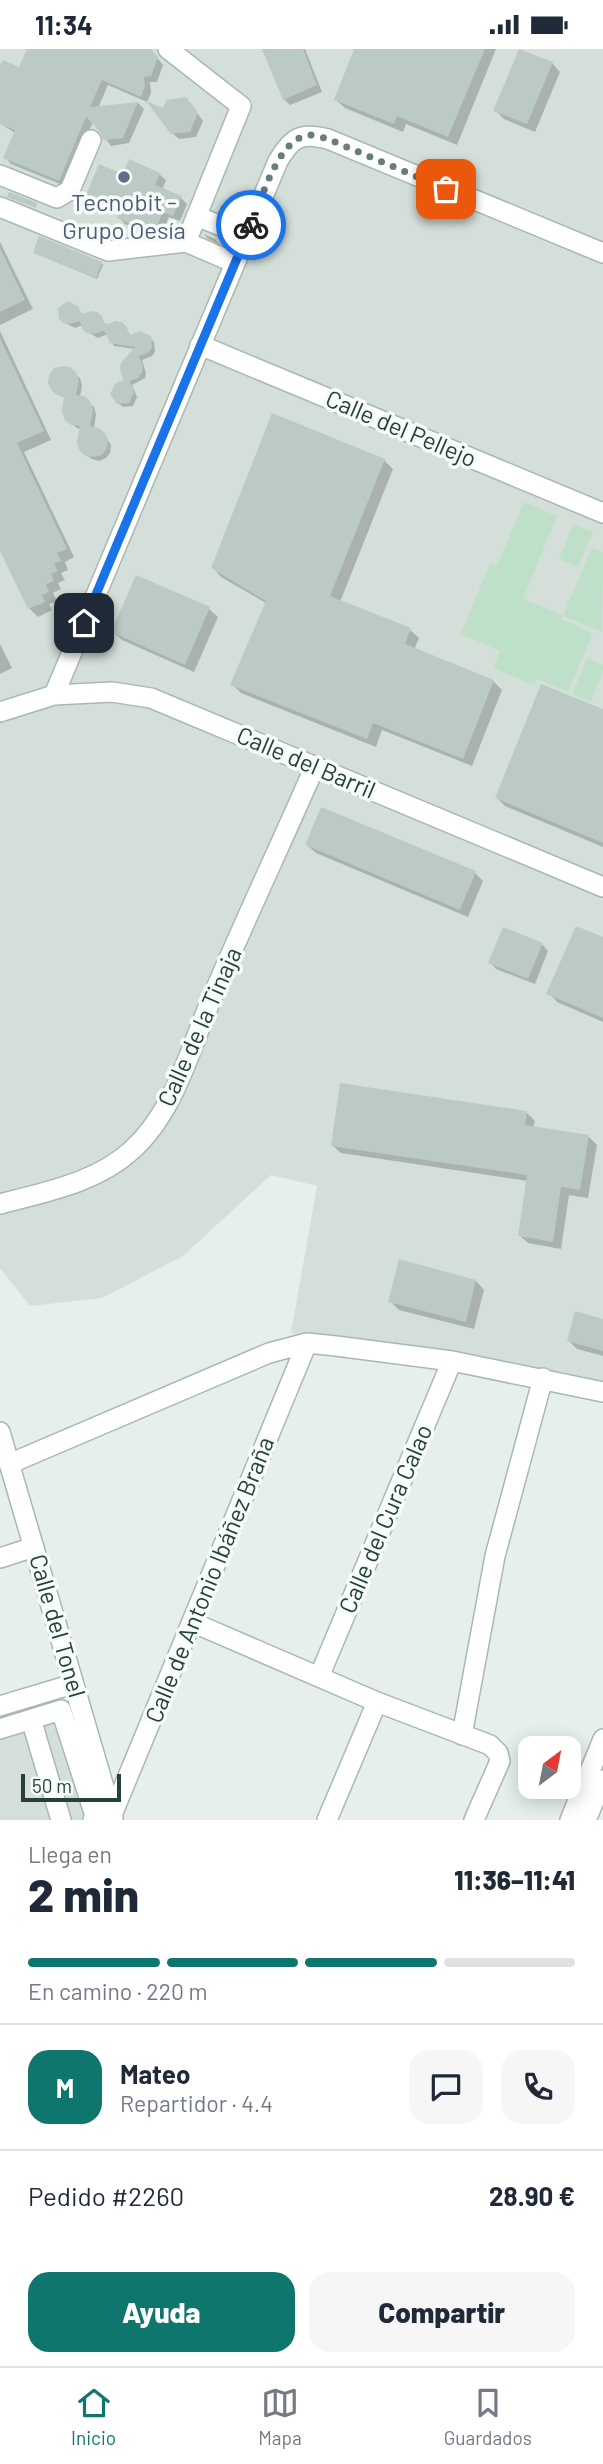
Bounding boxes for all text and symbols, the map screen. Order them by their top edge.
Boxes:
text: 11:34 [35,9,93,40]
pin [416,159,476,219]
marker: Tecnobit - Grupo Oesía [116,169,132,185]
icon: bag [427,170,465,208]
place label: Tecnobit - Grupo Oesía [62,187,186,244]
courier [216,190,286,260]
icon: bike [232,206,270,244]
street label: Calle del Pellejo [322,383,481,472]
pin [54,593,114,653]
icon: home [65,604,103,642]
street label: Calle del Barril [233,719,380,804]
street label: Calle de la Tinaja [151,942,247,1111]
street label: Calle del Cura Calao [332,1420,437,1617]
street label: Calle de Antonio Ibáñez Braña [138,1432,279,1727]
street label: Calle del Tonel [24,1551,93,1701]
north arrow [518,1736,581,1799]
map controls [518,1736,581,1799]
scale bar [21,1771,121,1803]
text: 50 m [32,1774,72,1797]
text: Llega en [28,1840,112,1868]
text: 11:36–11:41 [454,1864,575,1895]
text: 2 min [28,1866,139,1921]
text: En camino · 220 m [28,1977,208,2005]
button: chat [409,2050,483,2124]
button: phone [501,2050,575,2124]
text: Mateo [120,2058,190,2089]
text: M [56,2072,74,2103]
text: Repartidor · 4.4 [120,2089,273,2117]
text: Pedido #2260 [28,2180,184,2211]
text: 28.90 € [489,2180,575,2211]
button: Ayuda [28,2272,295,2352]
button: Compartir [309,2272,575,2352]
tab: Inicio [71,2384,116,2449]
tab: Mapa [258,2384,302,2449]
tab: Guardados [444,2384,532,2449]

